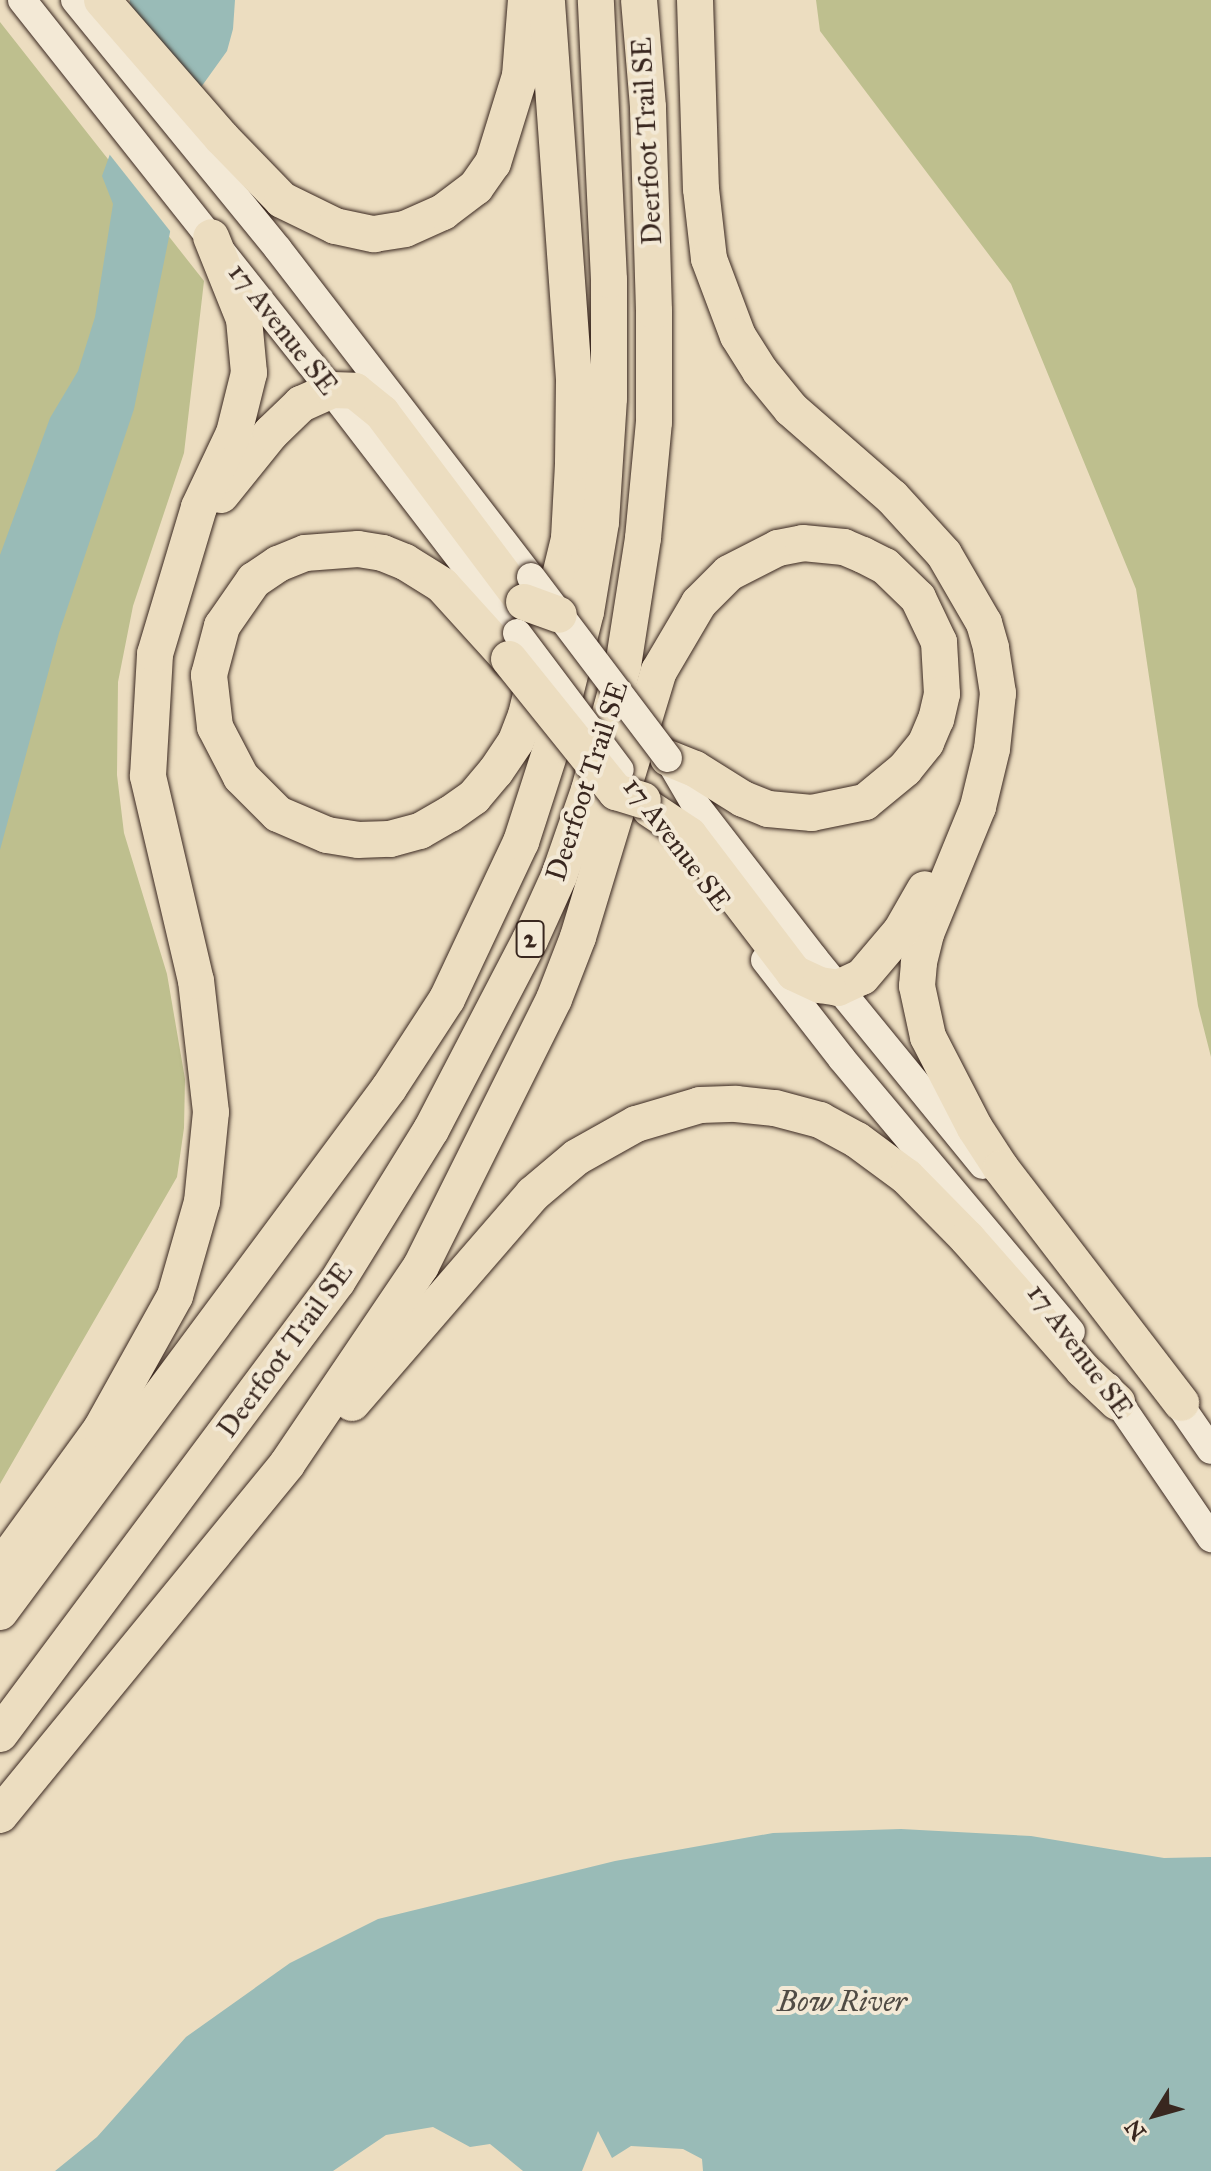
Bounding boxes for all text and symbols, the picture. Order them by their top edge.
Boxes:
street label: Deerfoot Trail SE [625,36,669,246]
street label: 17 Avenue SE [221,256,345,402]
street label: Deerfoot Trail SE [539,677,635,885]
street label: 17 Avenue SE [616,771,738,917]
road number: 2 [514,917,546,961]
street label: Deerfoot Trail SE [210,1256,360,1444]
street label: 17 Avenue SE [1020,1277,1140,1425]
water label: Bow River [777,1983,907,2019]
north arrow [1115,2075,1195,2155]
text: N [1119,2114,1152,2145]

